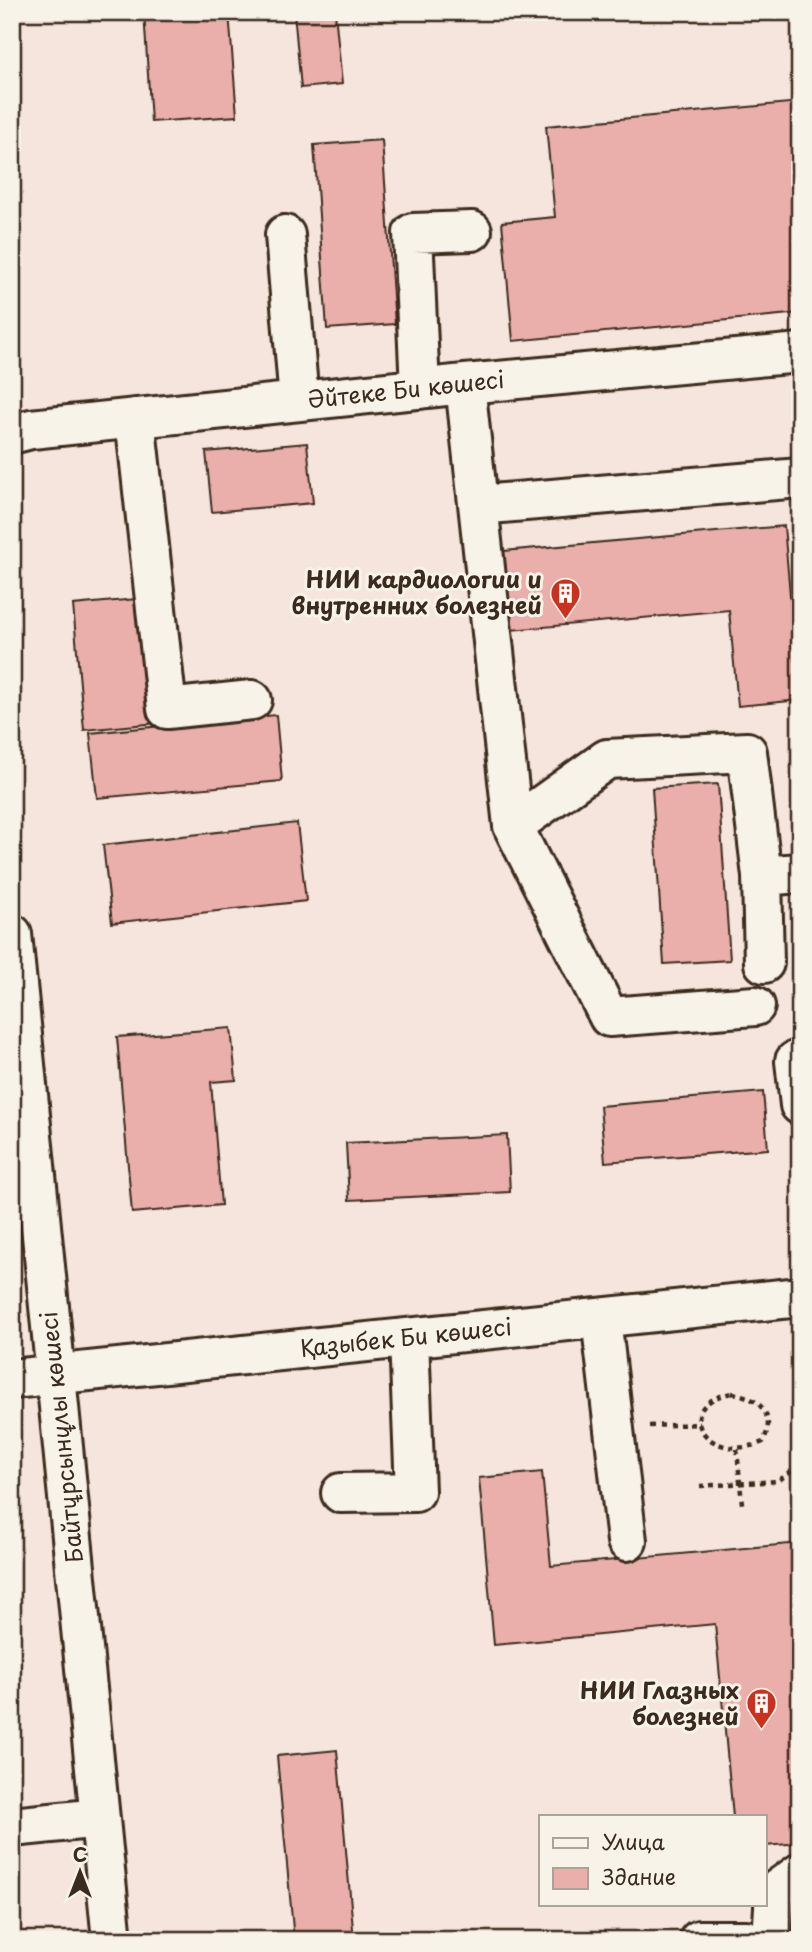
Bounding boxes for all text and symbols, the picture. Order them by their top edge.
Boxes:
street label: Әйтеке Би көшесі [306,361,506,416]
place label: НИИ кардиологии и внутренних болезней [292,561,542,622]
building icon: НИИ кардиологии и внутренних болезней [548,576,582,620]
street label: Қазыбек Би көшесі [298,1308,513,1365]
street label: Байтұрсынұлы көшесі [30,1310,91,1565]
place label: НИИ Глазных болезней [580,1672,739,1733]
building icon: НИИ Глазных болезней [745,1687,779,1731]
legend [539,1815,766,1906]
text: Улица [602,1825,665,1857]
north arrow [46,1836,116,1906]
text: С [73,1840,87,1868]
text: Здание [602,1860,676,1892]

